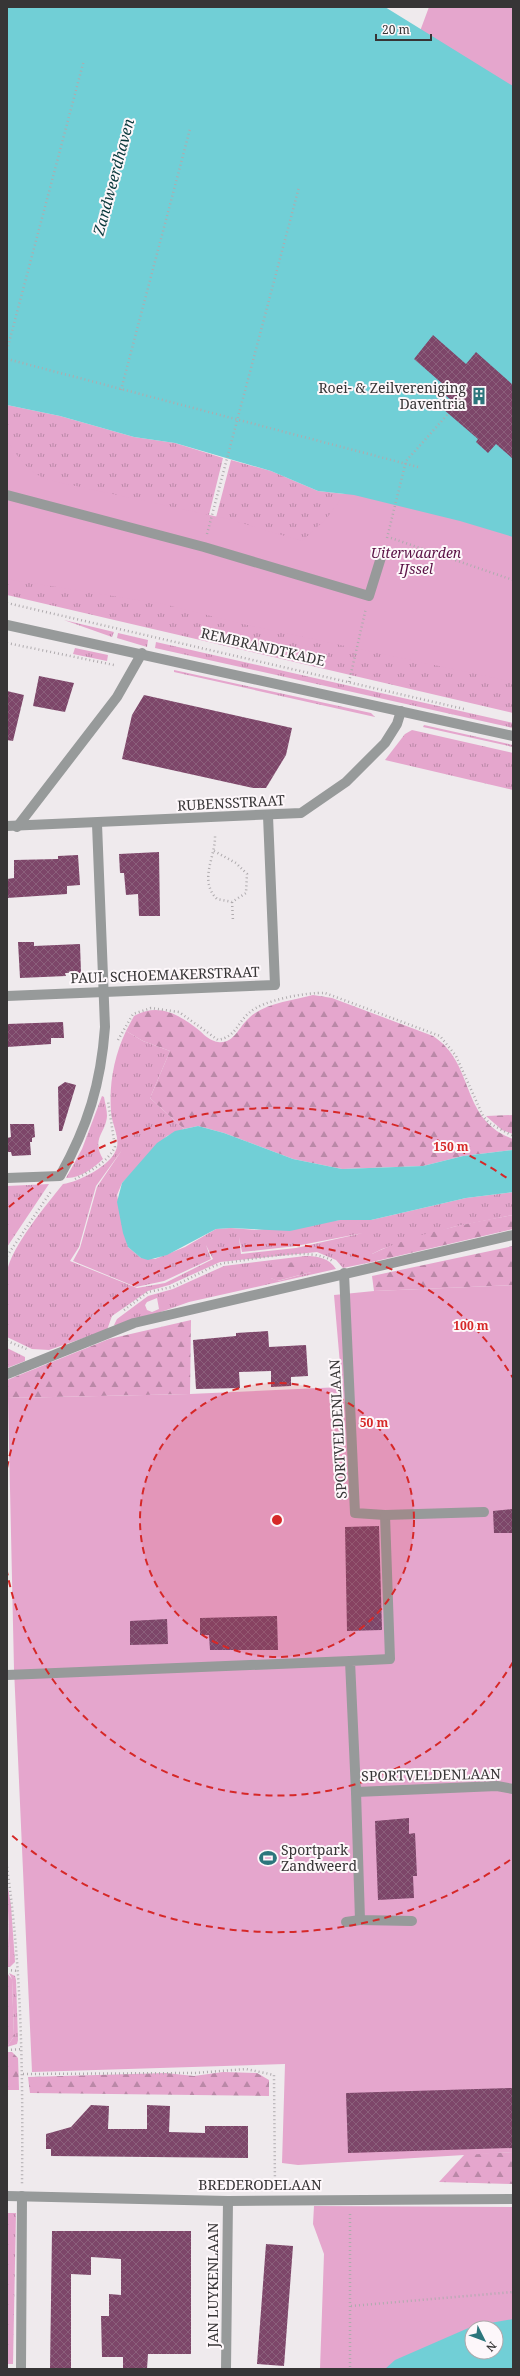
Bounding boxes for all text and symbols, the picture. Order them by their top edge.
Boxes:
scale bar [376,16,431,42]
text: 20 m [382,21,410,38]
water label: Zandweerdhaven [88,116,138,238]
place label: Roei- & Zeilvereniging Daventria [318,378,466,413]
building icon: Roei- & Zeilvereniging Daventria [469,386,489,406]
park label: Uiterwaarden IJssel [371,543,462,578]
street label: REMBRANDTKADE [199,623,327,670]
street label: RUBENSSTRAAT [177,790,286,815]
street label: PAUL SCHOEMAKERSTRAAT [70,962,260,987]
text: 150 m [433,1138,469,1155]
text: 100 m [453,1317,489,1334]
street label: SPORTVELDENLAAN [324,1359,351,1499]
text: 50 m [360,1414,388,1431]
centre of rings [270,1513,284,1527]
street label: SPORTVELDENLAAN [361,1764,501,1785]
place label: Sportpark Zandweerd [281,1840,357,1875]
sports icon: Sportpark Zandweerd [258,1848,278,1868]
street label: BREDERODELAAN [198,2175,322,2194]
street label: JAN LUYKENLAAN [203,2222,222,2349]
north arrow [464,2320,504,2360]
text: N [483,2339,500,2356]

